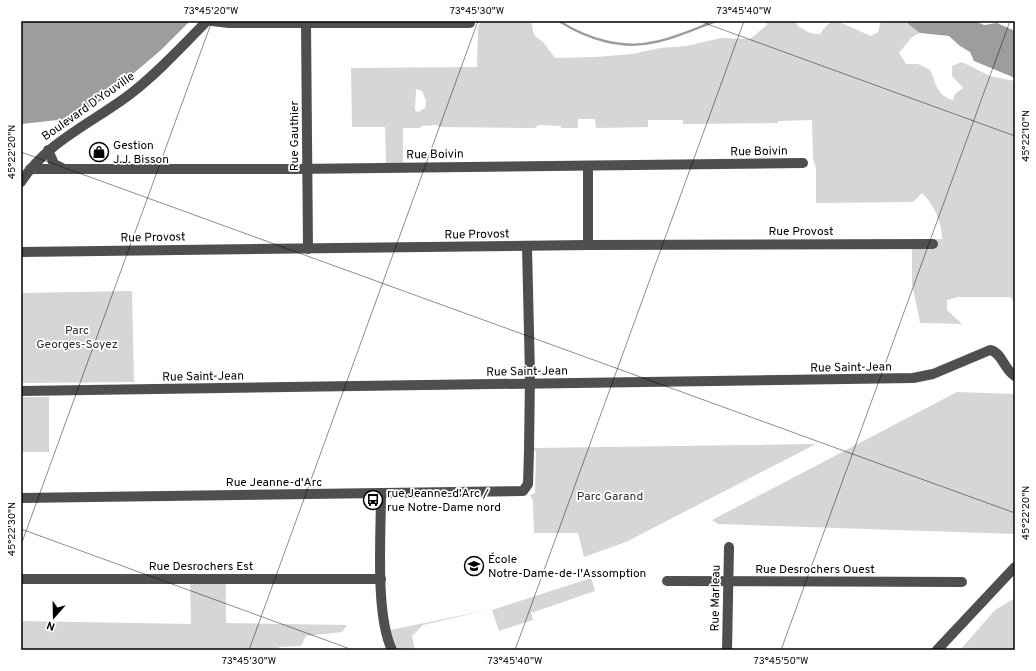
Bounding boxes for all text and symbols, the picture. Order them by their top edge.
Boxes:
text: 73°45'20"W [184,5,238,18]
text: 73°45'30"W [450,5,504,18]
text: 73°45'40"W [717,5,771,18]
street label: Boulevard D'Youville [39,69,138,145]
street label: Rue Gauthier [287,100,303,171]
text: 45°22'10"N [1020,110,1033,162]
text: 45°22'20"N [6,125,19,179]
place label: Gestion J.J. Bisson [113,138,169,168]
shop icon: Gestion J.J. Bisson [88,141,110,163]
street label: Rue Boivin [730,143,788,160]
street label: Rue Boivin [406,146,464,163]
street label: Rue Provost [768,224,834,240]
street label: Rue Provost [444,226,510,244]
street label: Rue Provost [120,229,186,247]
park label: Parc Georges-Soyez [36,323,118,353]
street label: Rue Saint-Jean [810,359,892,377]
street label: Rue Saint-Jean [486,363,568,381]
street label: Rue Saint-Jean [162,368,244,386]
street label: Rue Jeanne-d'Arc [226,475,322,491]
place label: rue Jeanne-d'Arc / rue Notre-Dame nord [387,486,501,516]
text: 45°22'20"N [1020,486,1033,540]
bus stop icon: rue Jeanne-d'Arc / rue Notre-Dame nord [362,489,384,511]
park label: Parc Garand [577,489,643,505]
text: 45°22'30"N [6,502,19,556]
place label: École Notre-Dame-de-l'Assomption [488,552,646,582]
school or university icon: École Notre-Dame-de-l'Assomption [463,555,485,577]
street label: Rue Desrochers Est [149,559,253,575]
street label: Rue Desrochers Ouest [755,562,875,578]
street label: Rue Marleau [707,565,725,632]
north arrow [34,597,74,637]
text: N [45,618,57,633]
text: 73°45'30"W [222,655,276,668]
text: 73°45'40"W [488,655,542,668]
text: 73°45'50"W [754,655,808,668]

